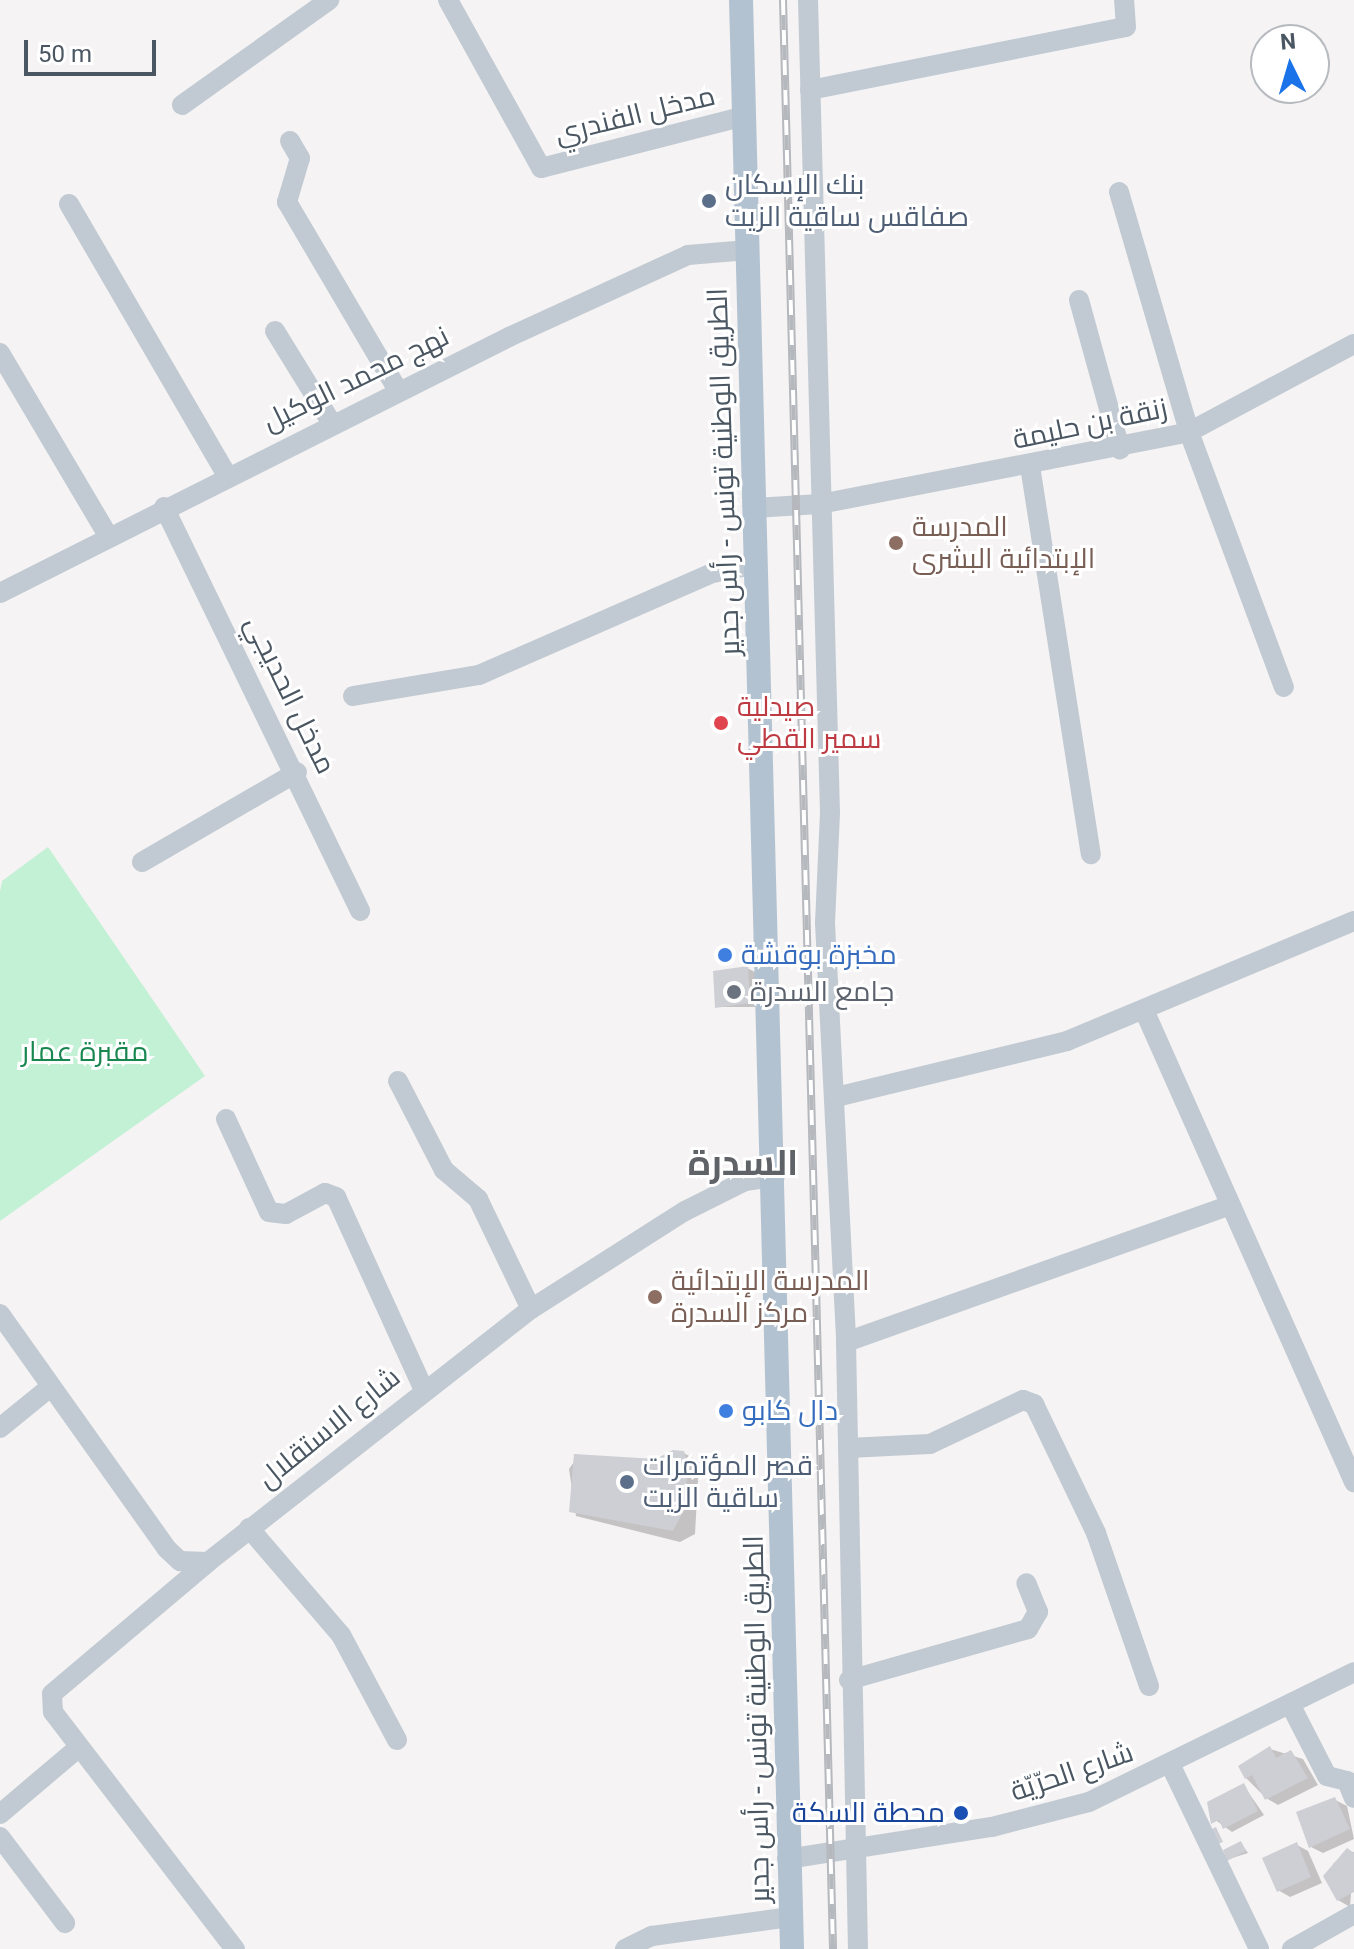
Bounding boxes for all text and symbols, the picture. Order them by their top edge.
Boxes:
scale bar [28,24,160,74]
north arrow [1250,24,1330,104]
text: N [1279,28,1297,55]
text: 50 m [38,40,92,68]
street label: مدخل الفندري [551,79,719,151]
place label: بنك الإسكان صفاقس ساقية الزيت [725,168,969,234]
marker: بنك الإسكان صفاقس ساقية الزيت [700,192,718,210]
street label: الطريق الوطنية تونس - رأس جدير [701,288,747,656]
street label: نهج محمد الوكيل [257,319,455,439]
street label: زنقة بن حليمة [1010,391,1170,457]
place label: المدرسة الإبتدائية البشرى [912,510,1095,576]
marker: المدرسة الإبتدائية البشرى [887,534,905,552]
street label: مدخل الحديجي [237,611,343,779]
place label: صيدلية سمير القطي [737,690,881,756]
marker: صيدلية سمير القطي [712,714,730,732]
place label: مخبزة بوقشة [741,938,897,972]
marker: مخبزة بوقشة [716,946,734,964]
place label: جامع السدرة [750,975,894,1009]
marker: جامع السدرة [725,983,743,1001]
park label: مقبرة عمار [22,1035,148,1069]
district label: السدرة [688,1142,798,1186]
place label: المدرسة الإبتدائية مركز السدرة [671,1264,869,1330]
marker: المدرسة الإبتدائية مركز السدرة [646,1288,664,1306]
street label: شارع الاستقلال [251,1360,407,1496]
place label: دال كابو [742,1394,838,1428]
marker: دال كابو [717,1402,735,1420]
place label: قصر المؤتمرات ساقية الزيت [643,1449,813,1515]
marker: قصر المؤتمرات ساقية الزيت [618,1473,636,1491]
street label: الطريق الوطنية تونس - رأس جدير [737,1535,777,1903]
street label: شارع الحرّيّة [1006,1735,1138,1809]
place label: محطة السكة [792,1796,945,1830]
marker: محطة السكة [952,1804,970,1822]

